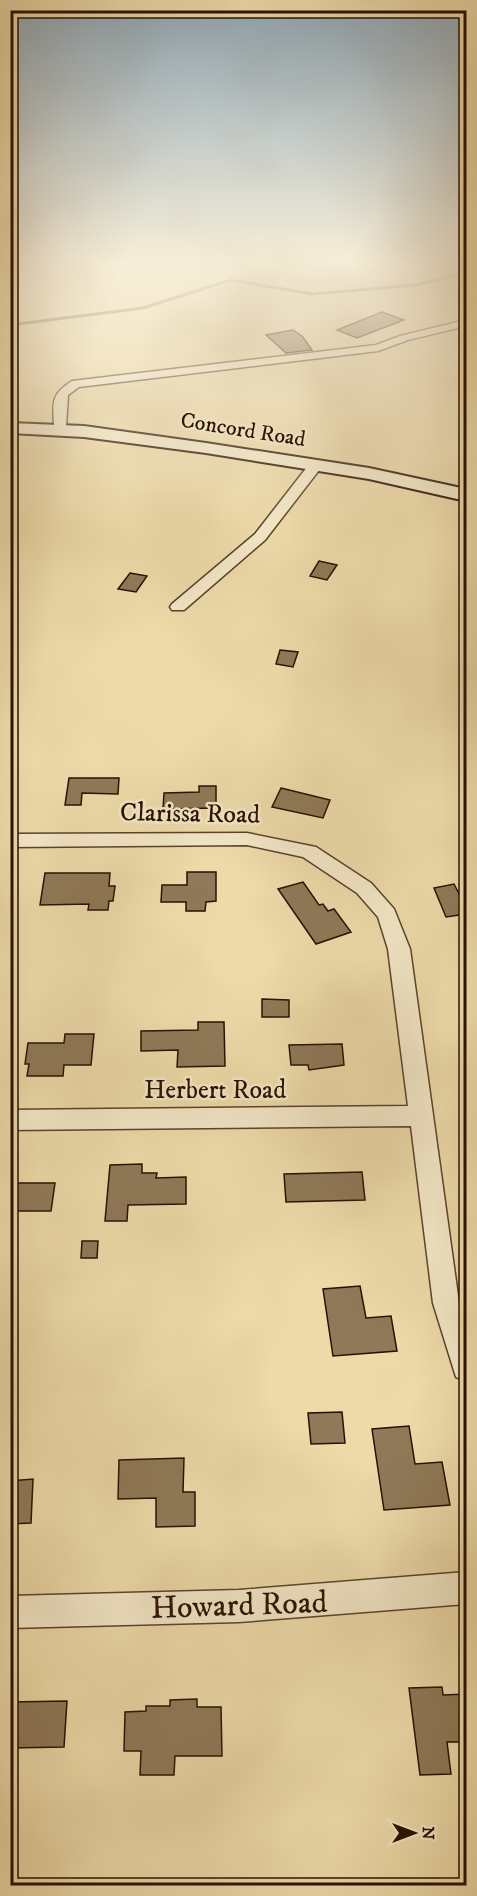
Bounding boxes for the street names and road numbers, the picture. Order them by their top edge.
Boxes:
street label: Concord Road [179,407,307,453]
street label: Clarissa Road [120,796,260,832]
street label: Herbert Road [144,1074,286,1107]
street label: Howard Road [150,1583,328,1629]

